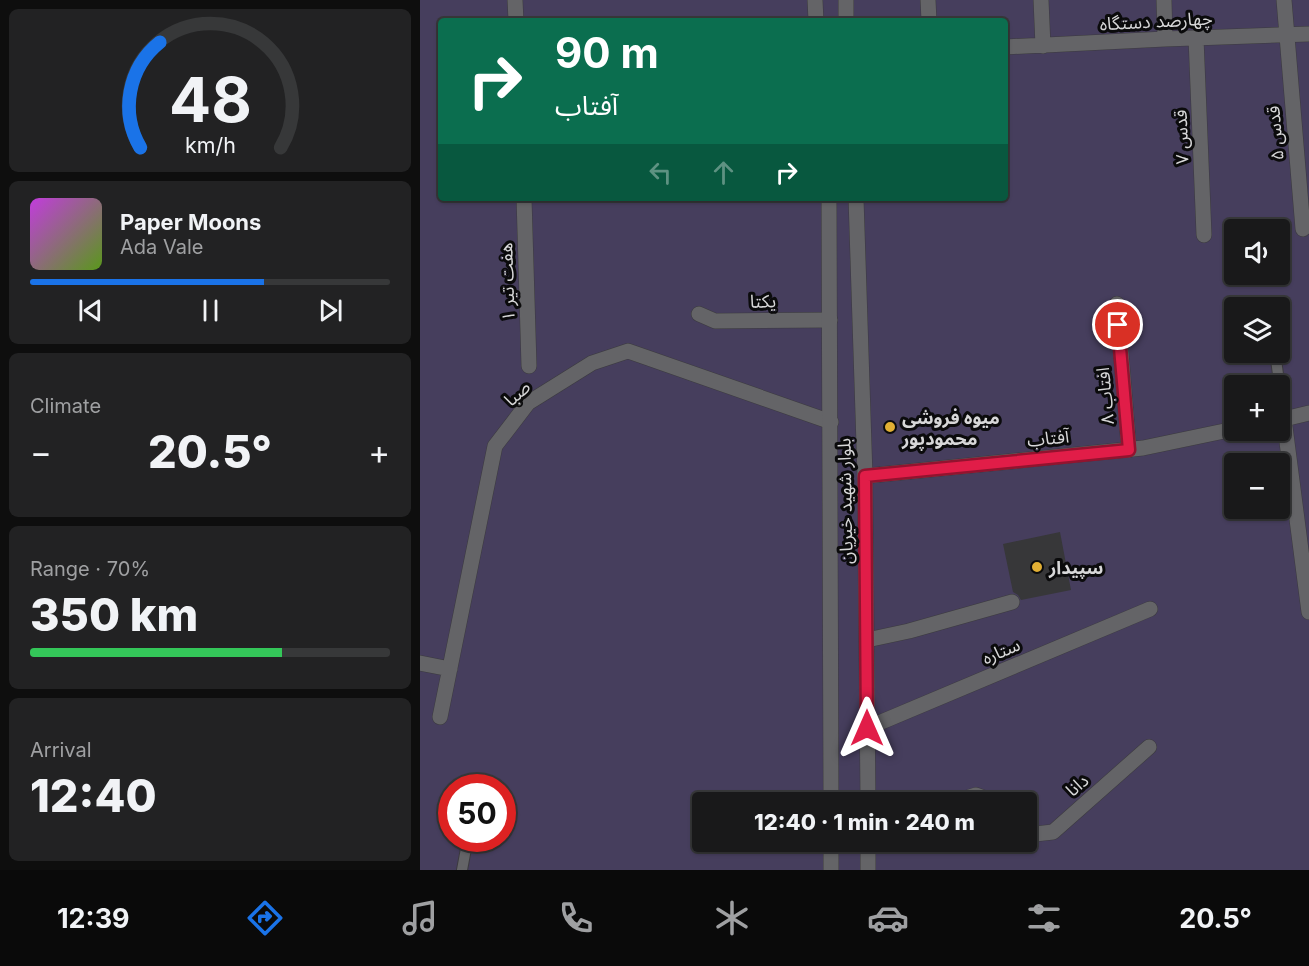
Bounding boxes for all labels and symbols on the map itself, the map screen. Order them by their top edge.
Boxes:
street label: چهارصد دستگاه [1099,8,1213,35]
street label: قدس ۵ [1262,105,1289,161]
street label: قدس ۷ [1170,109,1193,165]
street label: هفت تیر ۱ [495,242,520,322]
street label: یکتا [750,290,776,312]
pin [1092,299,1143,350]
street label: افتاب ۸ [1092,366,1118,426]
street label: صبا [500,376,534,410]
place label: میوه فروشی محمودپور [901,407,1000,450]
marker: میوه فروشی محمودپور [883,420,897,434]
street label: آفتاب [1026,425,1071,451]
street label: بلوار شهید خیریان [833,438,858,564]
place label: سپیدار [1048,557,1103,579]
marker: سپیدار [1030,560,1044,574]
street label: ستاره [979,634,1024,669]
position arrow [835,696,899,760]
street label: دانا [1061,770,1093,800]
speed limit sign: 50 [438,774,516,852]

